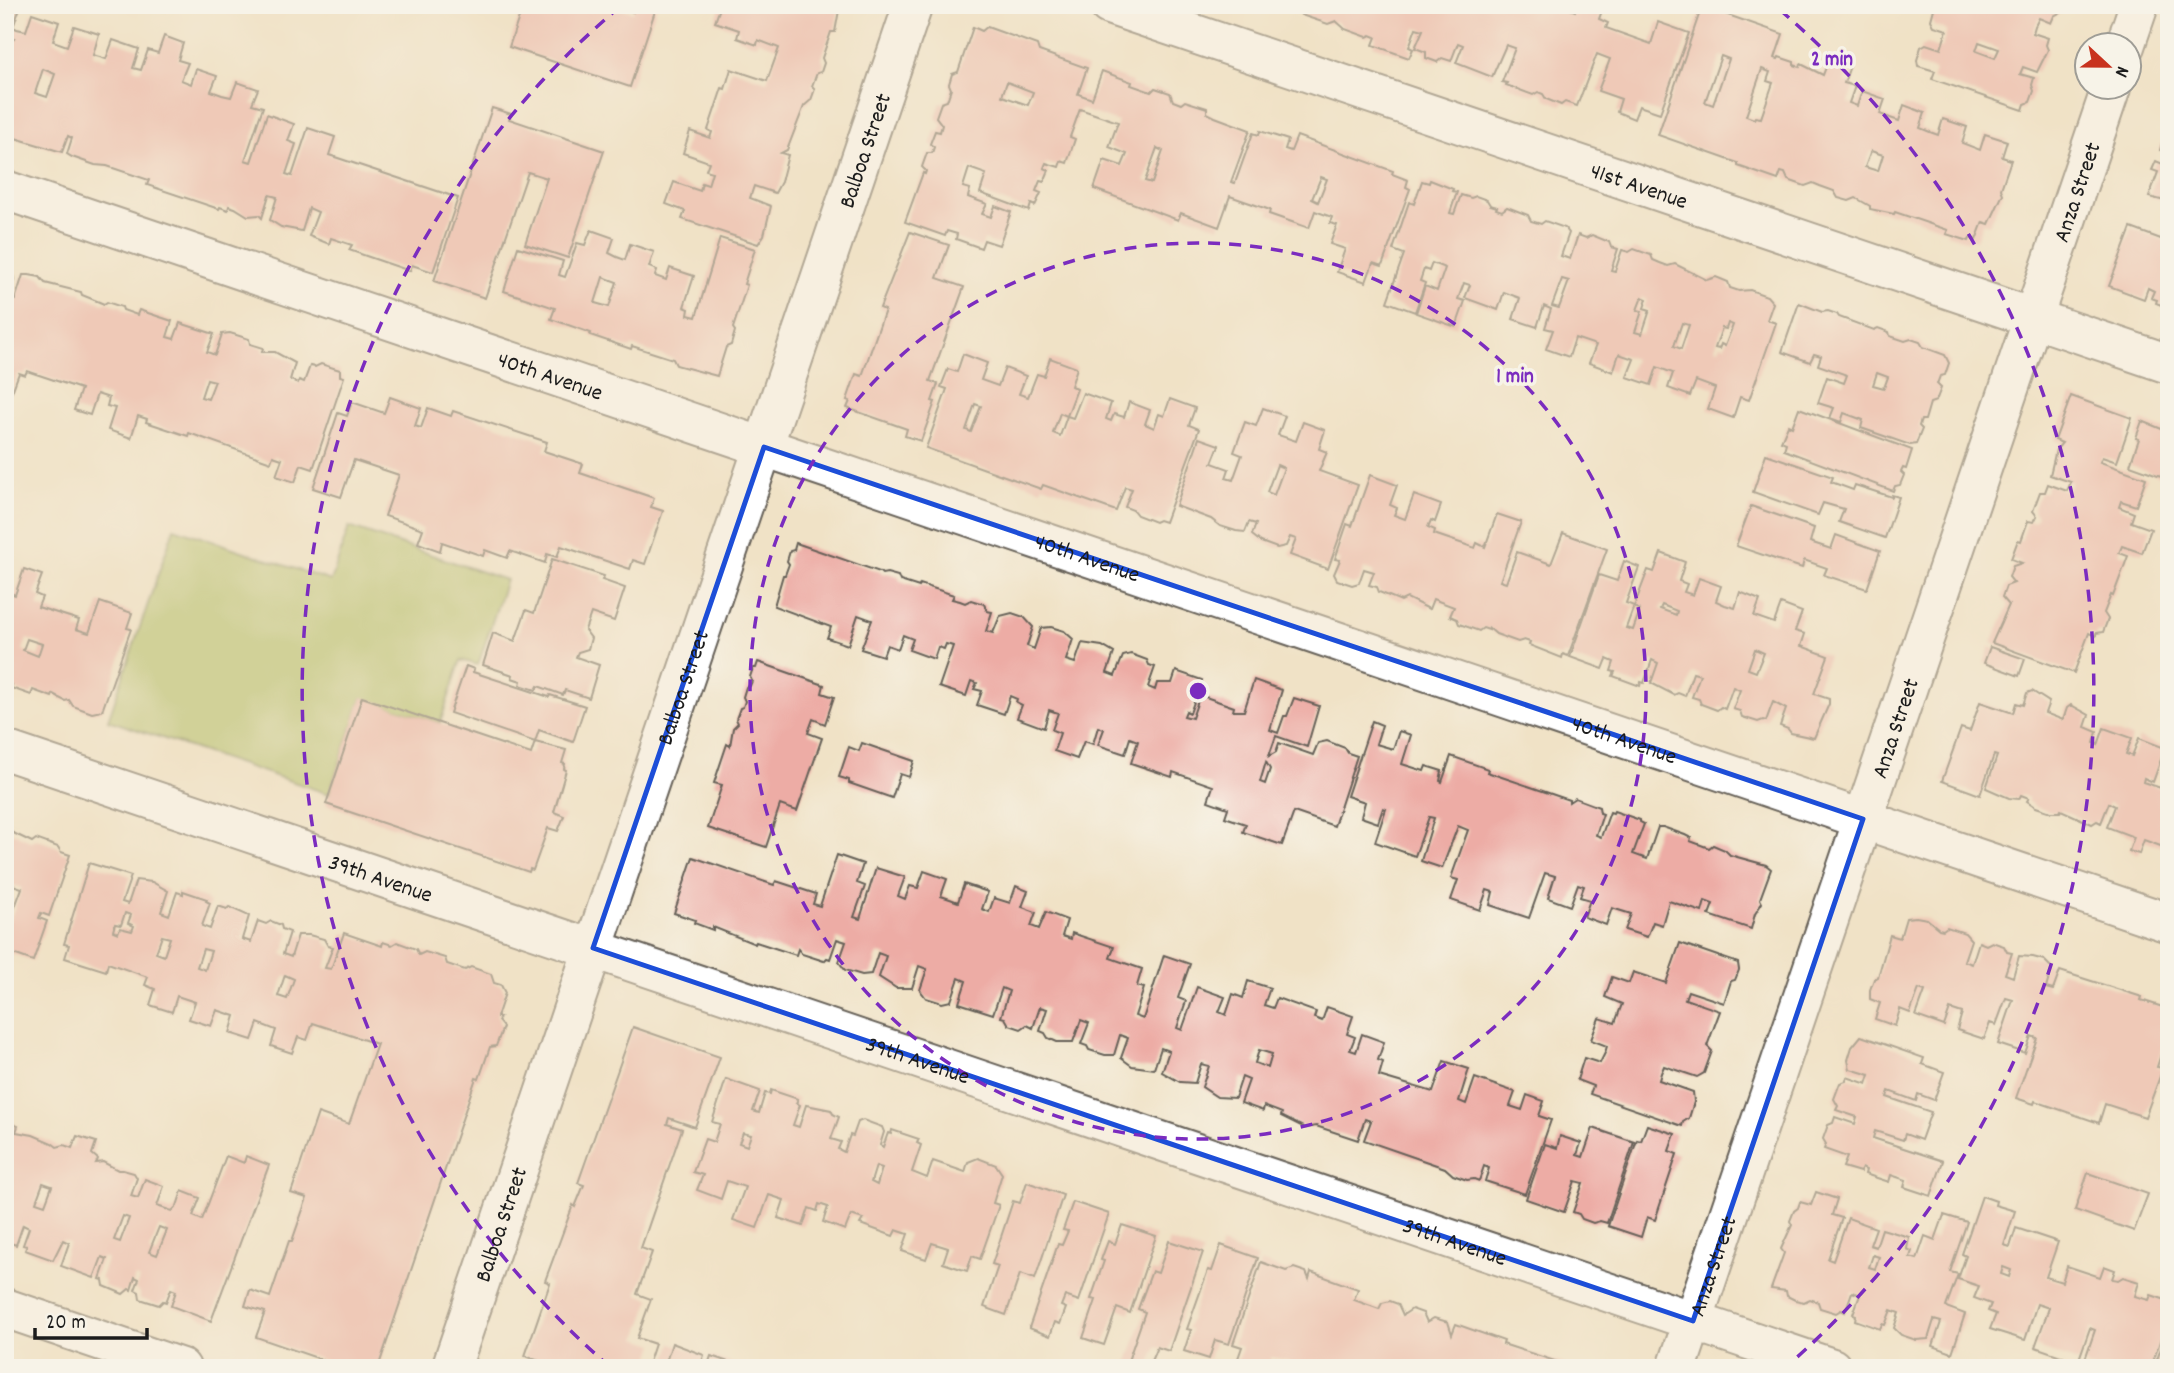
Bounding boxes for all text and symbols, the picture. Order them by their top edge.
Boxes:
north arrow [2072,32,2142,102]
text: 2 min [1811,46,1853,76]
text: N [2106,62,2135,80]
street label: Balboa Street [832,89,902,213]
street label: Anza Street [2047,138,2111,247]
street label: 41st Avenue [1585,156,1691,220]
street label: 40th Avenue [492,345,607,411]
text: 1 min [1496,363,1534,393]
street label: 40th Avenue [1029,527,1144,593]
street label: Balboa Street [650,626,720,750]
street label: Anza Street [1865,674,1930,783]
centre of rings [1186,679,1210,703]
street label: 40th Avenue [1566,709,1681,775]
street label: 39th Avenue [323,848,436,913]
street label: 39th Avenue [861,1029,974,1095]
street label: Balboa Street [468,1163,538,1287]
street label: 39th Avenue [1398,1211,1511,1277]
street label: Anza Street [1683,1212,1747,1321]
scale bar [35,1296,147,1340]
text: 20 m [46,1309,86,1339]

